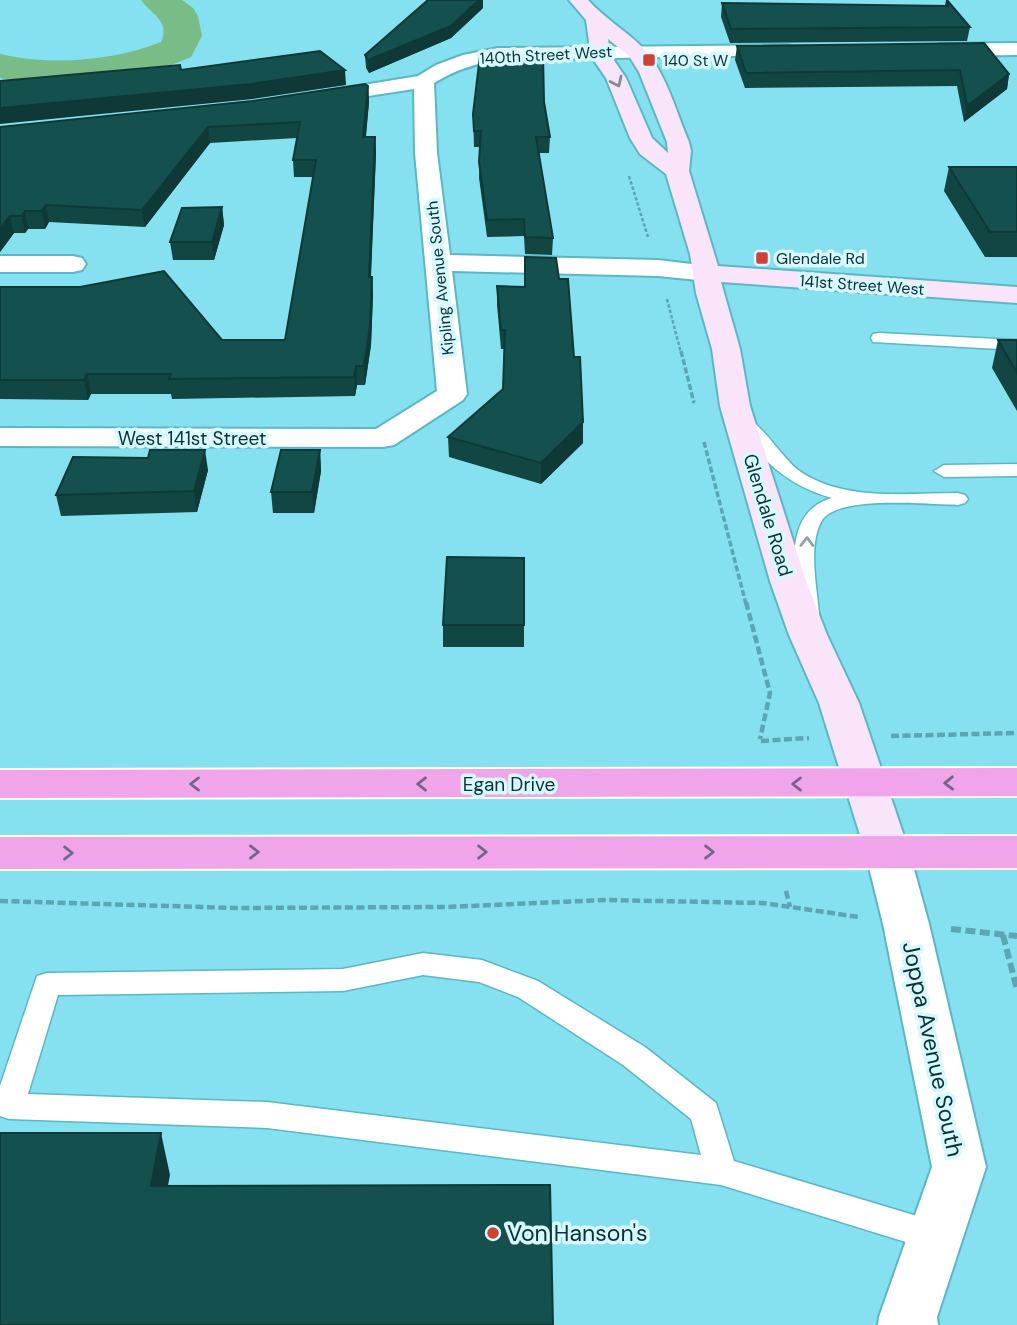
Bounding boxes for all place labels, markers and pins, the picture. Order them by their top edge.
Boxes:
place label: 140 St W [663,50,729,71]
marker: 140 St W [641,52,657,68]
place label: Glendale Rd [776,248,865,269]
marker: Glendale Rd [754,250,770,266]
place label: Von Hanson's [507,1218,648,1248]
marker: Von Hanson's [485,1225,501,1241]

